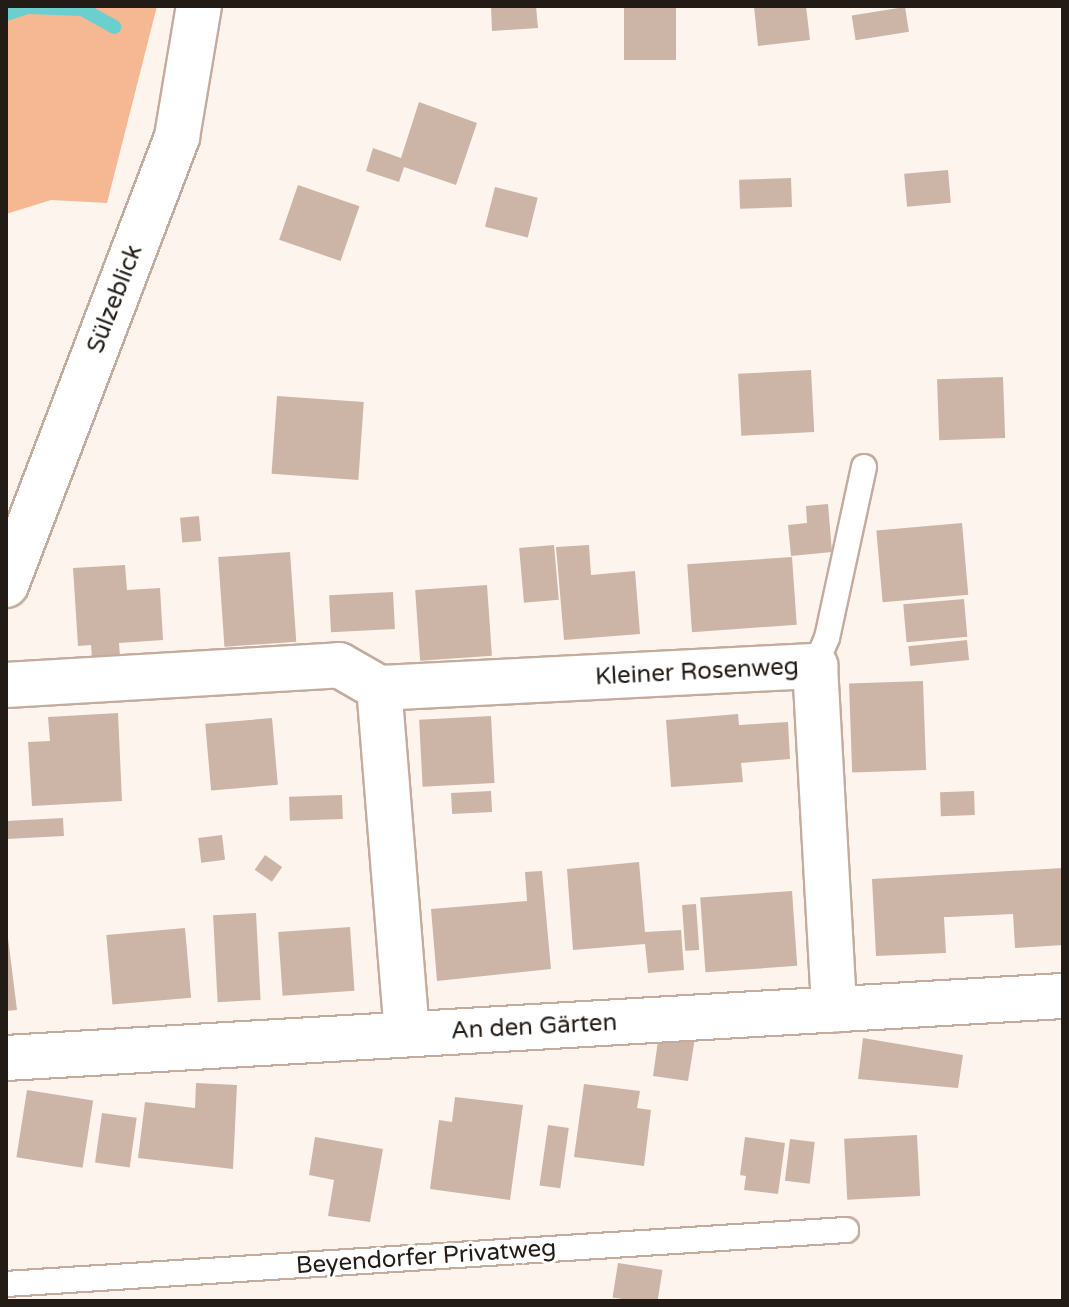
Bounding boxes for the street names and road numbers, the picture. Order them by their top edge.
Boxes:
street label: Sülzeblick [81,241,149,357]
street label: Kleiner Rosenweg [594,652,800,692]
street label: An den Gärten [450,1008,618,1046]
street label: Beyendorfer Privatweg [295,1234,557,1280]

